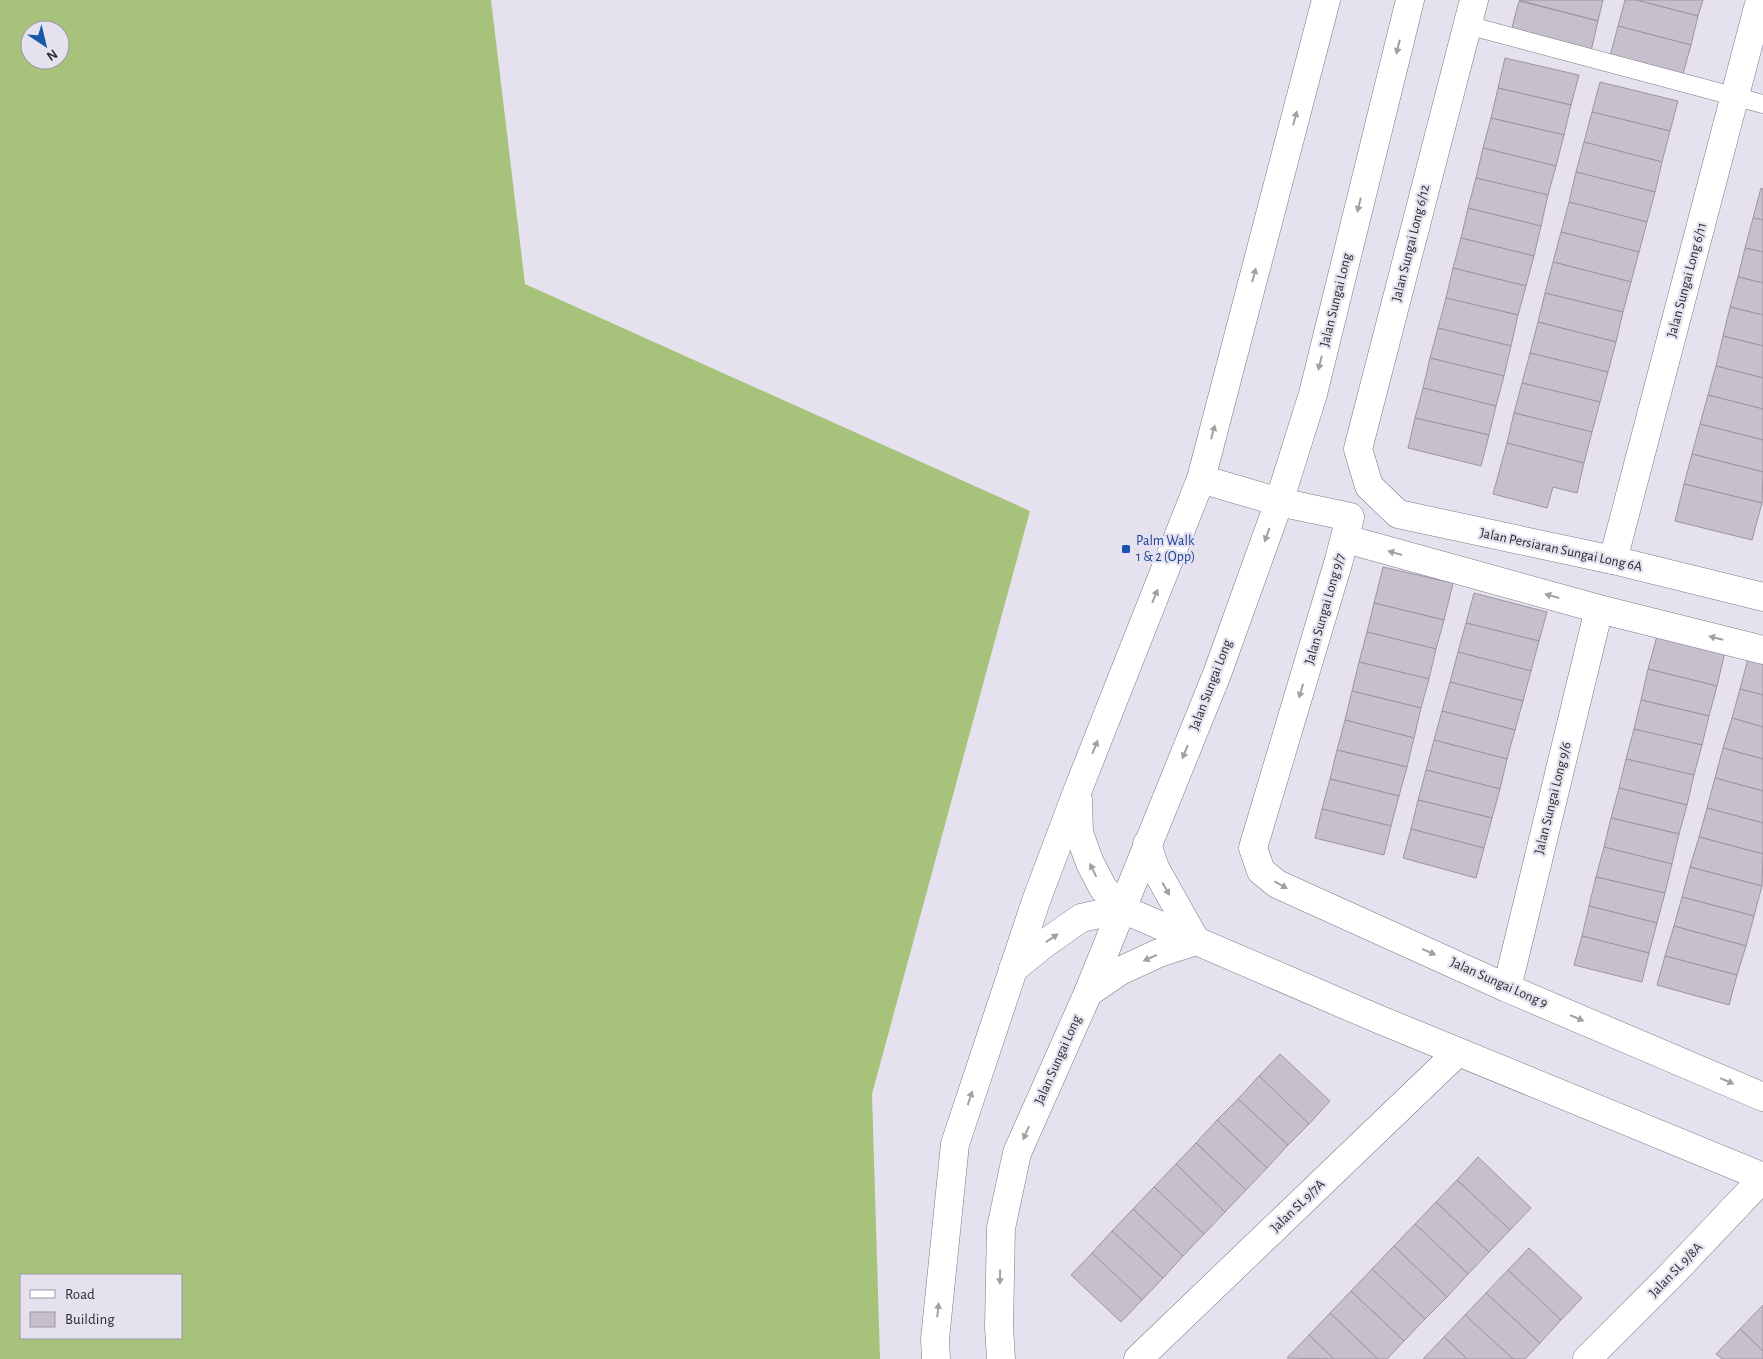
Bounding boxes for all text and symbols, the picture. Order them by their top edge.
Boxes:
north arrow [20,20,70,70]
one-way arrow [1394,40,1402,55]
text: N [44,46,60,63]
one-way arrow [1291,110,1299,125]
street label: Jalan Sungai Long 6/12 [1390,183,1432,303]
one-way arrow [1355,198,1363,213]
street label: Jalan Sungai Long 6/11 [1665,221,1709,339]
street label: Jalan Sungai Long [1318,252,1354,348]
one-way arrow [1250,267,1258,282]
one-way arrow [1316,355,1324,370]
one-way arrow [1209,425,1217,440]
street label: Jalan Persiaran Sungai Long 6A [1479,526,1643,574]
one-way arrow [1263,527,1270,542]
place label: Palm Walk 1 & 2 (Opp) [1136,534,1195,564]
marker: Palm Walk 1 & 2 (Opp) [1120,543,1132,555]
one-way arrow [1388,548,1403,556]
street label: Jalan Sungai Long 9/7 [1302,552,1348,666]
one-way arrow [1151,588,1159,603]
one-way arrow [1544,592,1559,600]
one-way arrow [1708,634,1723,642]
street label: Jalan Sungai Long [1187,638,1235,732]
one-way arrow [1296,683,1304,698]
one-way arrow [1091,739,1099,754]
street label: Jalan Sungai Long 9/6 [1532,740,1574,856]
one-way arrow [1181,745,1189,760]
one-way arrow [1089,863,1097,877]
one-way arrow [1273,881,1288,889]
one-way arrow [1161,882,1170,895]
one-way arrow [1045,934,1058,943]
one-way arrow [1422,949,1436,957]
one-way arrow [1143,954,1157,962]
street label: Jalan Sungai Long 9 [1448,955,1550,1011]
street label: Jalan Sungai Long [1032,1013,1084,1107]
one-way arrow [1570,1014,1584,1022]
one-way arrow [1720,1078,1734,1086]
one-way arrow [966,1090,974,1105]
one-way arrow [1021,1126,1029,1140]
street label: Jalan SL 9/7A [1268,1177,1328,1235]
street label: Jalan SL 9/8A [1647,1240,1705,1300]
one-way arrow [996,1269,1004,1285]
legend [20,1274,182,1339]
text: Road [65,1287,95,1302]
one-way arrow [934,1302,942,1318]
text: Building [65,1312,115,1327]

